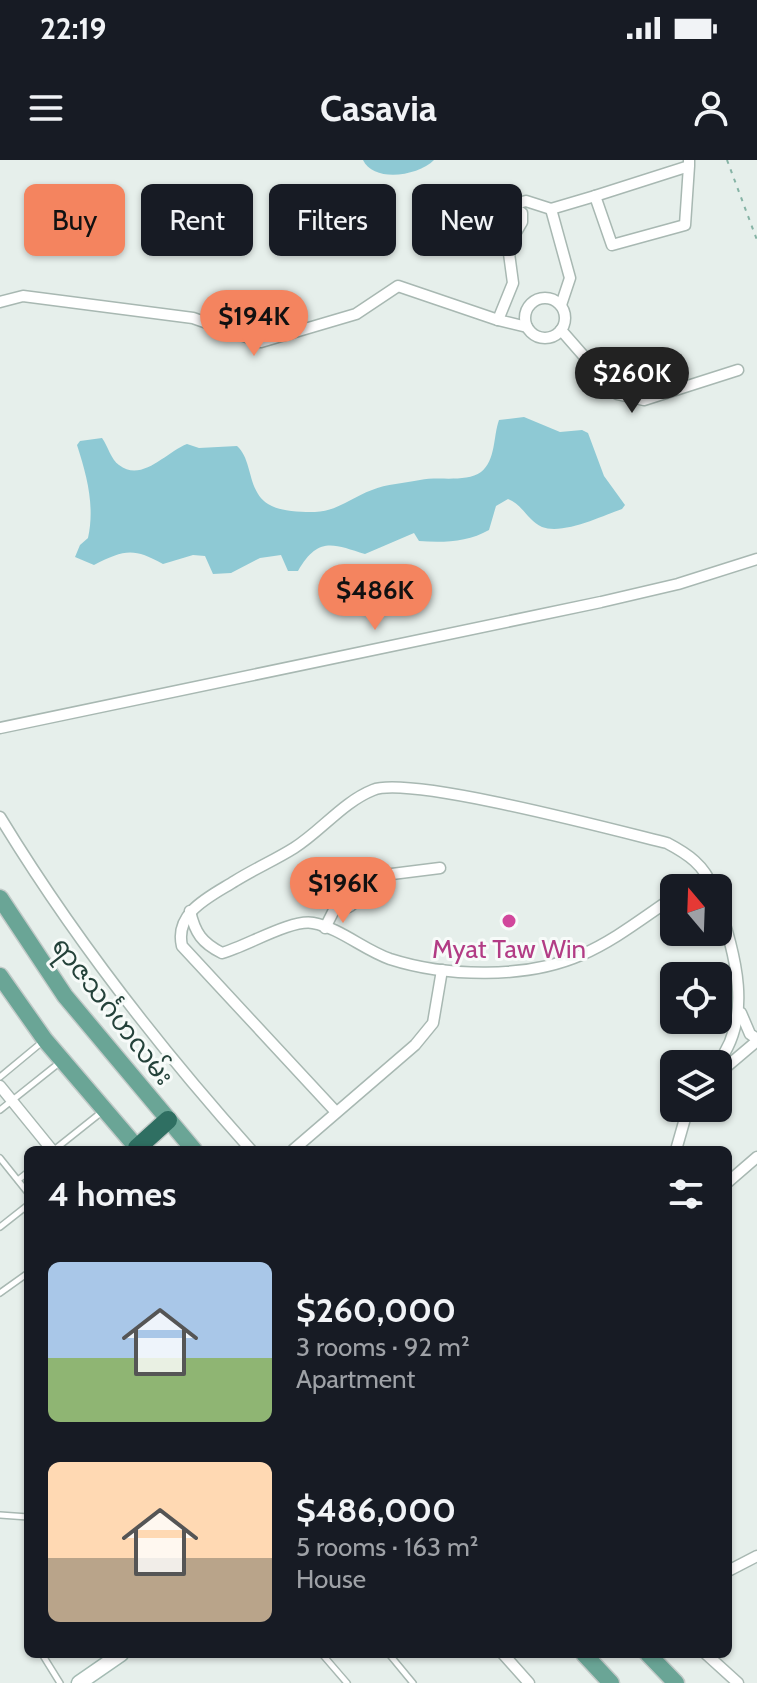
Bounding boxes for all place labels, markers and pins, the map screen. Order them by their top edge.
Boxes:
pin: $194K [198,290,310,358]
pin: $260K [576,347,688,415]
pin: $486K [319,564,431,632]
pin: $196K [287,857,399,925]
marker: Myat Taw Win [500,912,518,930]
place label: Myat Taw Win [432,933,586,965]

